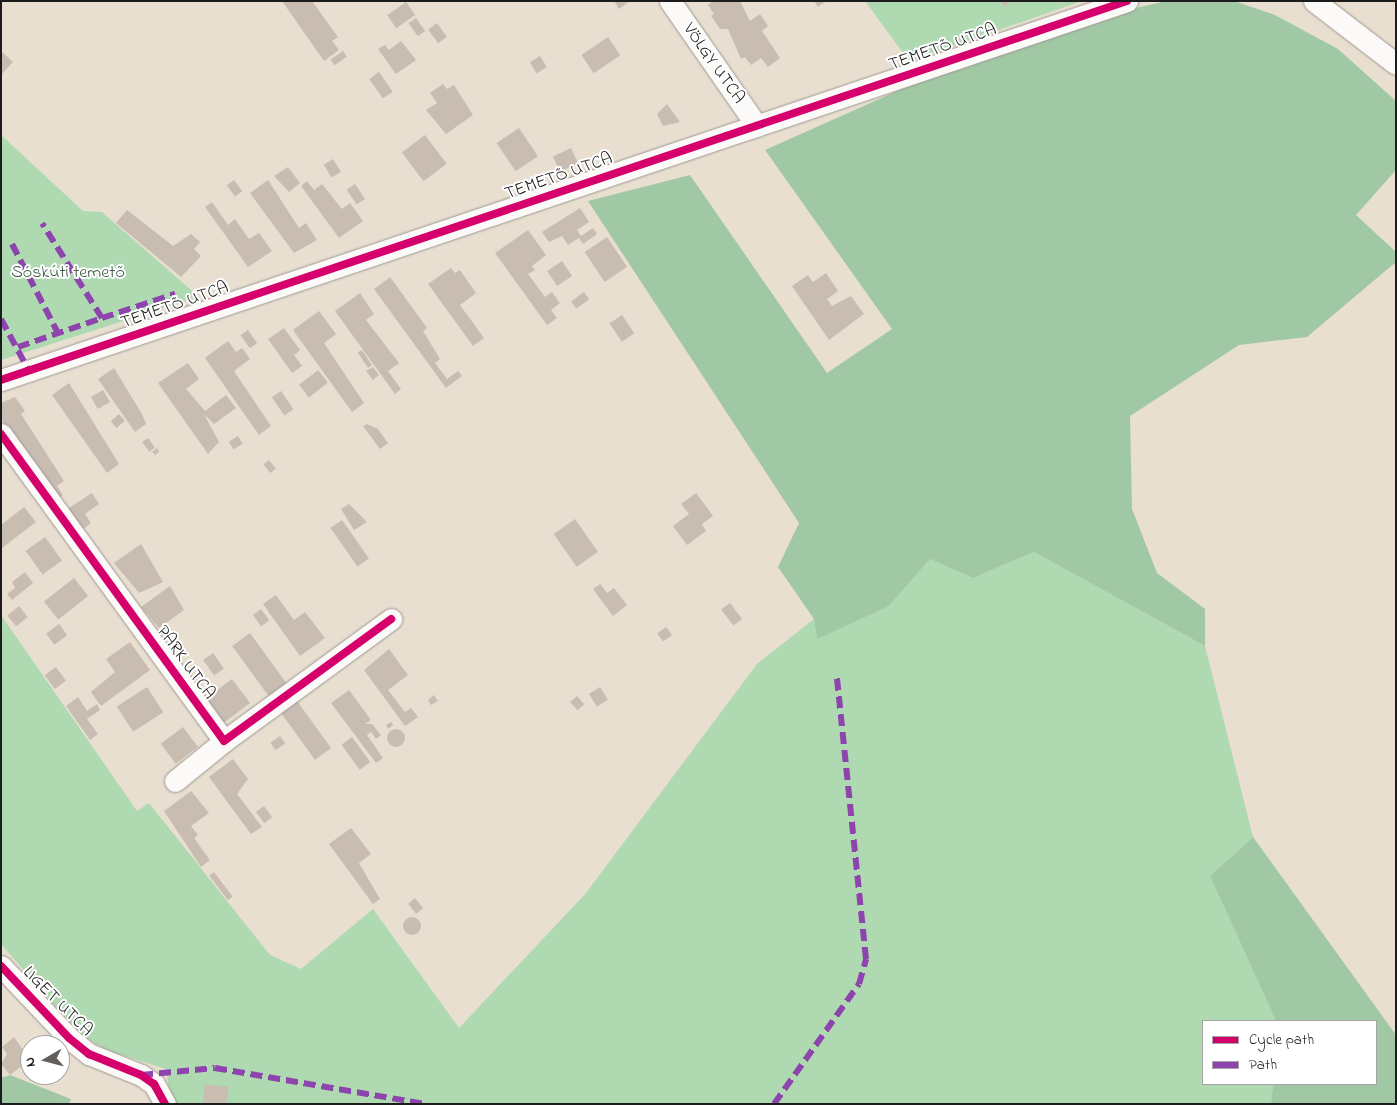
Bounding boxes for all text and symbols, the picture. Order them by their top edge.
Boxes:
street label: VÖLGY UTCA [677,19,749,109]
street label: TEMETŐ UTCA [886,19,1000,77]
street label: TEMETŐ UTCA [502,148,616,206]
park label: Sóskúti temető [11,262,125,284]
street label: TEMETŐ UTCA [118,277,232,335]
street label: PARK UTCA [151,622,219,704]
street label: LIGET UTCA [17,962,97,1042]
legend [1202,1020,1377,1085]
text: Cycle path [1249,1029,1314,1051]
north arrow [20,1035,70,1085]
text: Path [1249,1054,1277,1076]
text: N [20,1056,42,1068]

